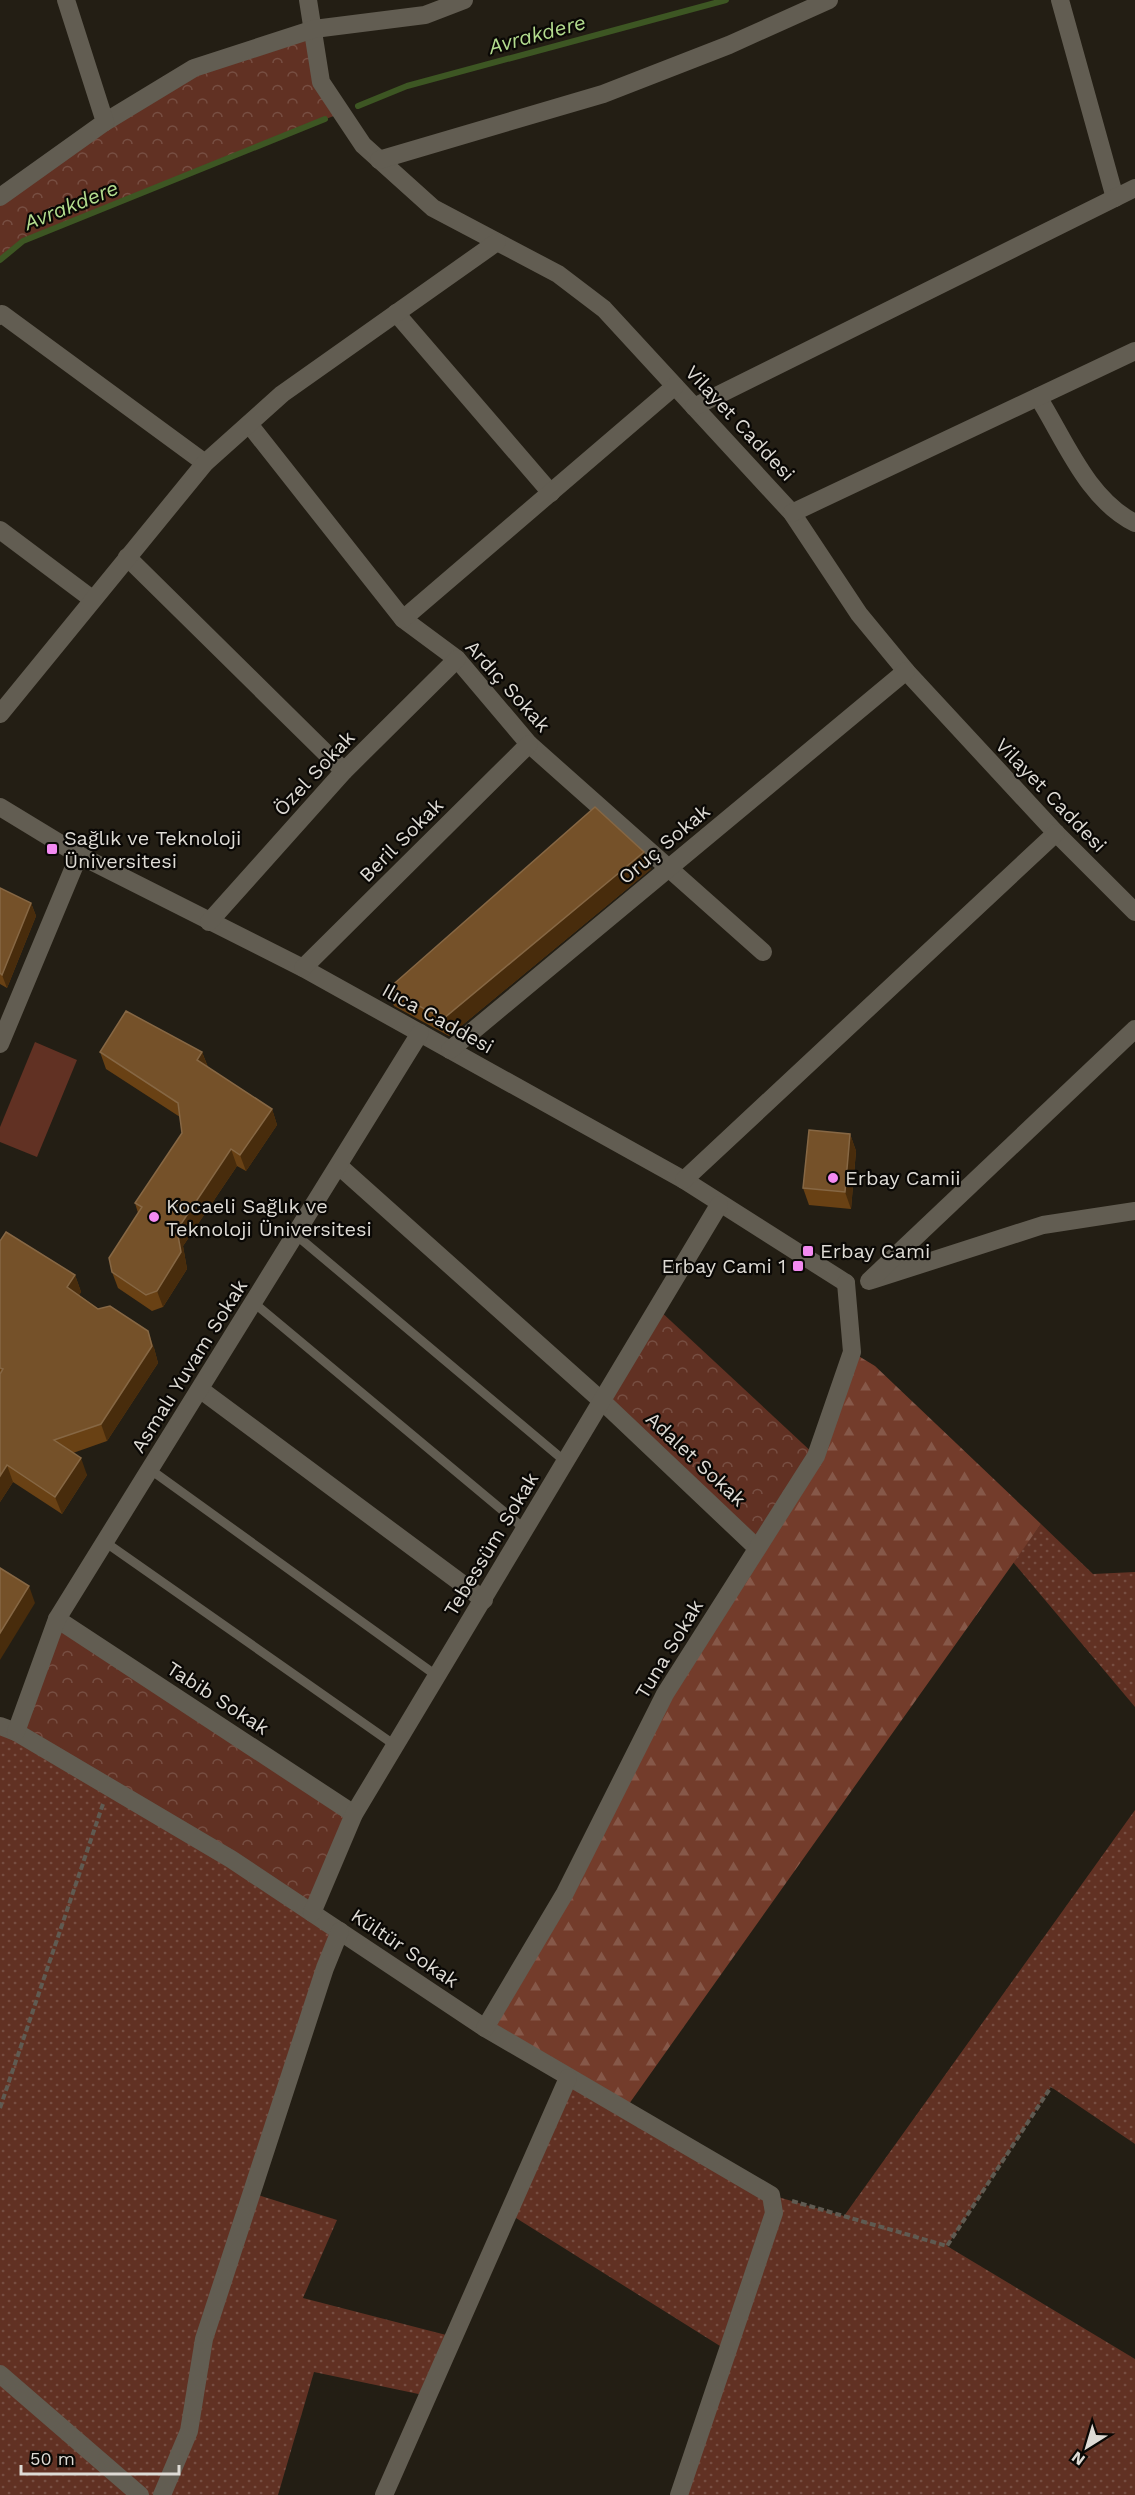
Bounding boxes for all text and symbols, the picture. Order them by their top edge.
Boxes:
water label: Avrakdere [485,9,588,59]
water label: Avrakdere [19,175,122,236]
street label: Vilayet Caddesi [680,360,800,486]
street label: Ardıç Sokak [460,635,556,737]
street label: Özel Sokak [268,725,360,821]
street label: Vilayet Caddesi [990,733,1112,857]
street label: Beril Sokak [354,793,448,887]
street label: Oruç Sokak [613,799,715,889]
place label: Sağlık ve Teknoloji Üniversitesi [64,826,241,873]
marker: Sağlık ve Teknoloji Üniversitesi [45,842,59,856]
street label: Ilıca Caddesi [378,978,498,1058]
place label: Erbay Camii [845,1166,961,1190]
marker: Erbay Camii [826,1171,840,1185]
place label: Kocaeli Sağlık ve Teknoloji Üniversitesi [166,1194,372,1241]
marker: Kocaeli Sağlık ve Teknoloji Üniversitesi [147,1210,161,1224]
place label: Erbay Cami [820,1239,930,1263]
marker: Erbay Cami [801,1244,815,1258]
place label: Erbay Cami 1 [662,1254,786,1278]
marker: Erbay Cami 1 [791,1259,805,1273]
street label: Asmalı Yuvam Sokak [126,1275,252,1457]
street label: Adalet Sokak [641,1407,751,1511]
street label: Tebessüm Sokak [439,1468,543,1620]
street label: Tuna Sokak [630,1595,708,1703]
street label: Tabib Sokak [162,1656,274,1740]
street label: Kültür Sokak [347,1903,463,1993]
north arrow [1057,2417,1117,2477]
scale bar [21,2438,178,2476]
text: N [1068,2447,1089,2470]
text: 50 m [30,2448,75,2469]

